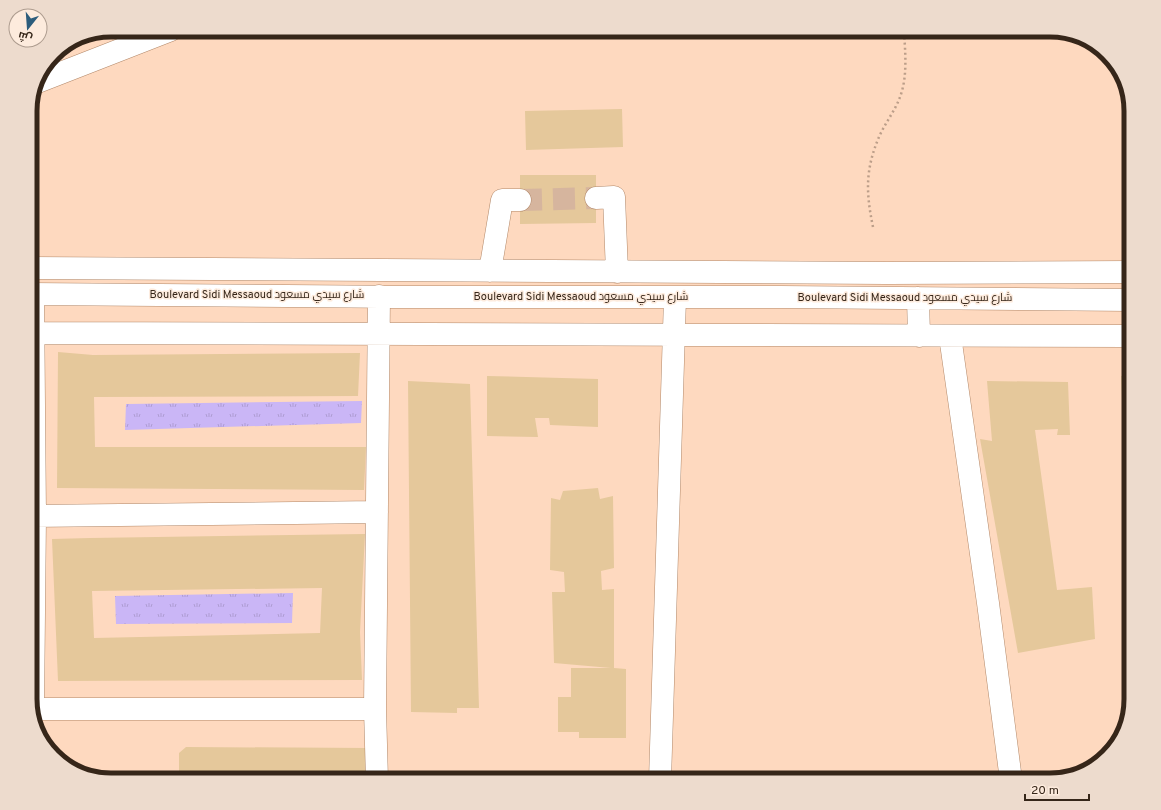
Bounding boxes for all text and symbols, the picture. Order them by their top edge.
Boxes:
north arrow [8,8,48,48]
text: ش [17,28,34,45]
street label: Boulevard Sidi Messaoud شارع سيدي مسعود [150,288,364,303]
street label: Boulevard Sidi Messaoud شارع سيدي مسعود [474,290,688,305]
street label: Boulevard Sidi Messaoud شارع سيدي مسعود [798,291,1012,306]
scale bar [1025,776,1089,802]
text: 20 m [1031,783,1059,799]

